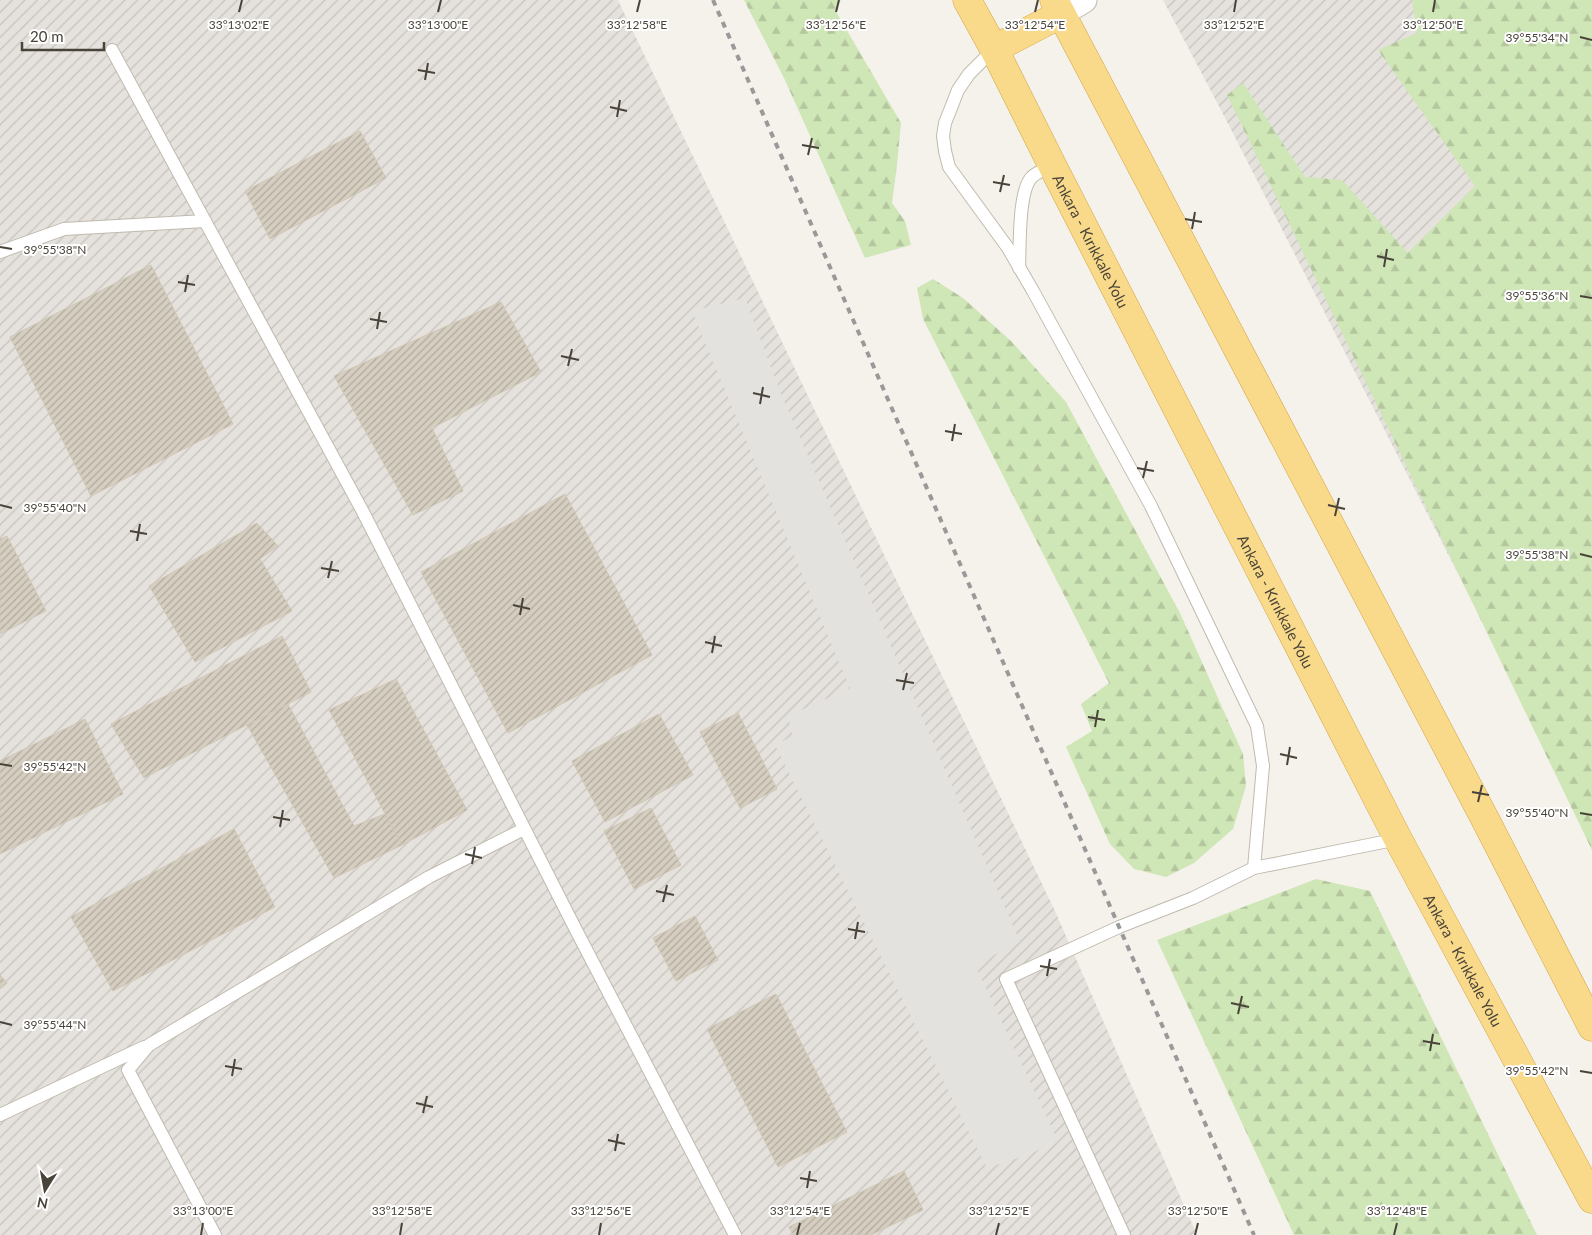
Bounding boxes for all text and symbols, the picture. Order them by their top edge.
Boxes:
text: 33°13'02"E [209,17,269,32]
text: 33°13'00"E [408,17,468,32]
text: 33°12'58"E [607,17,667,32]
text: 33°12'56"E [806,17,866,32]
text: 33°12'54"E [1005,17,1065,32]
text: 33°12'52"E [1204,17,1264,32]
text: 33°12'50"E [1403,17,1463,32]
scale bar [22,20,105,52]
text: 20 m [30,27,64,45]
text: 39°55'34"N [1506,30,1568,45]
street label: Ankara - Kırıkkale Yolu [1049,171,1133,311]
text: 39°55'38"N [24,242,86,257]
text: 39°55'36"N [1506,288,1568,303]
text: 39°55'40"N [24,500,86,515]
street label: Ankara - Kırıkkale Yolu [1234,531,1318,671]
text: 39°55'38"N [1506,547,1568,562]
text: 39°55'42"N [24,759,86,774]
text: 39°55'40"N [1506,805,1568,820]
street label: Ankara - Kırıkkale Yolu [1420,891,1506,1030]
text: 39°55'44"N [24,1017,86,1032]
text: 39°55'42"N [1506,1063,1568,1078]
north arrow [20,1165,70,1215]
text: N [36,1194,49,1213]
text: 33°13'00"E [173,1203,233,1218]
text: 33°12'58"E [372,1203,432,1218]
text: 33°12'56"E [571,1203,631,1218]
text: 33°12'54"E [770,1203,830,1218]
text: 33°12'52"E [969,1203,1029,1218]
text: 33°12'50"E [1168,1203,1228,1218]
text: 33°12'48"E [1367,1203,1427,1218]

